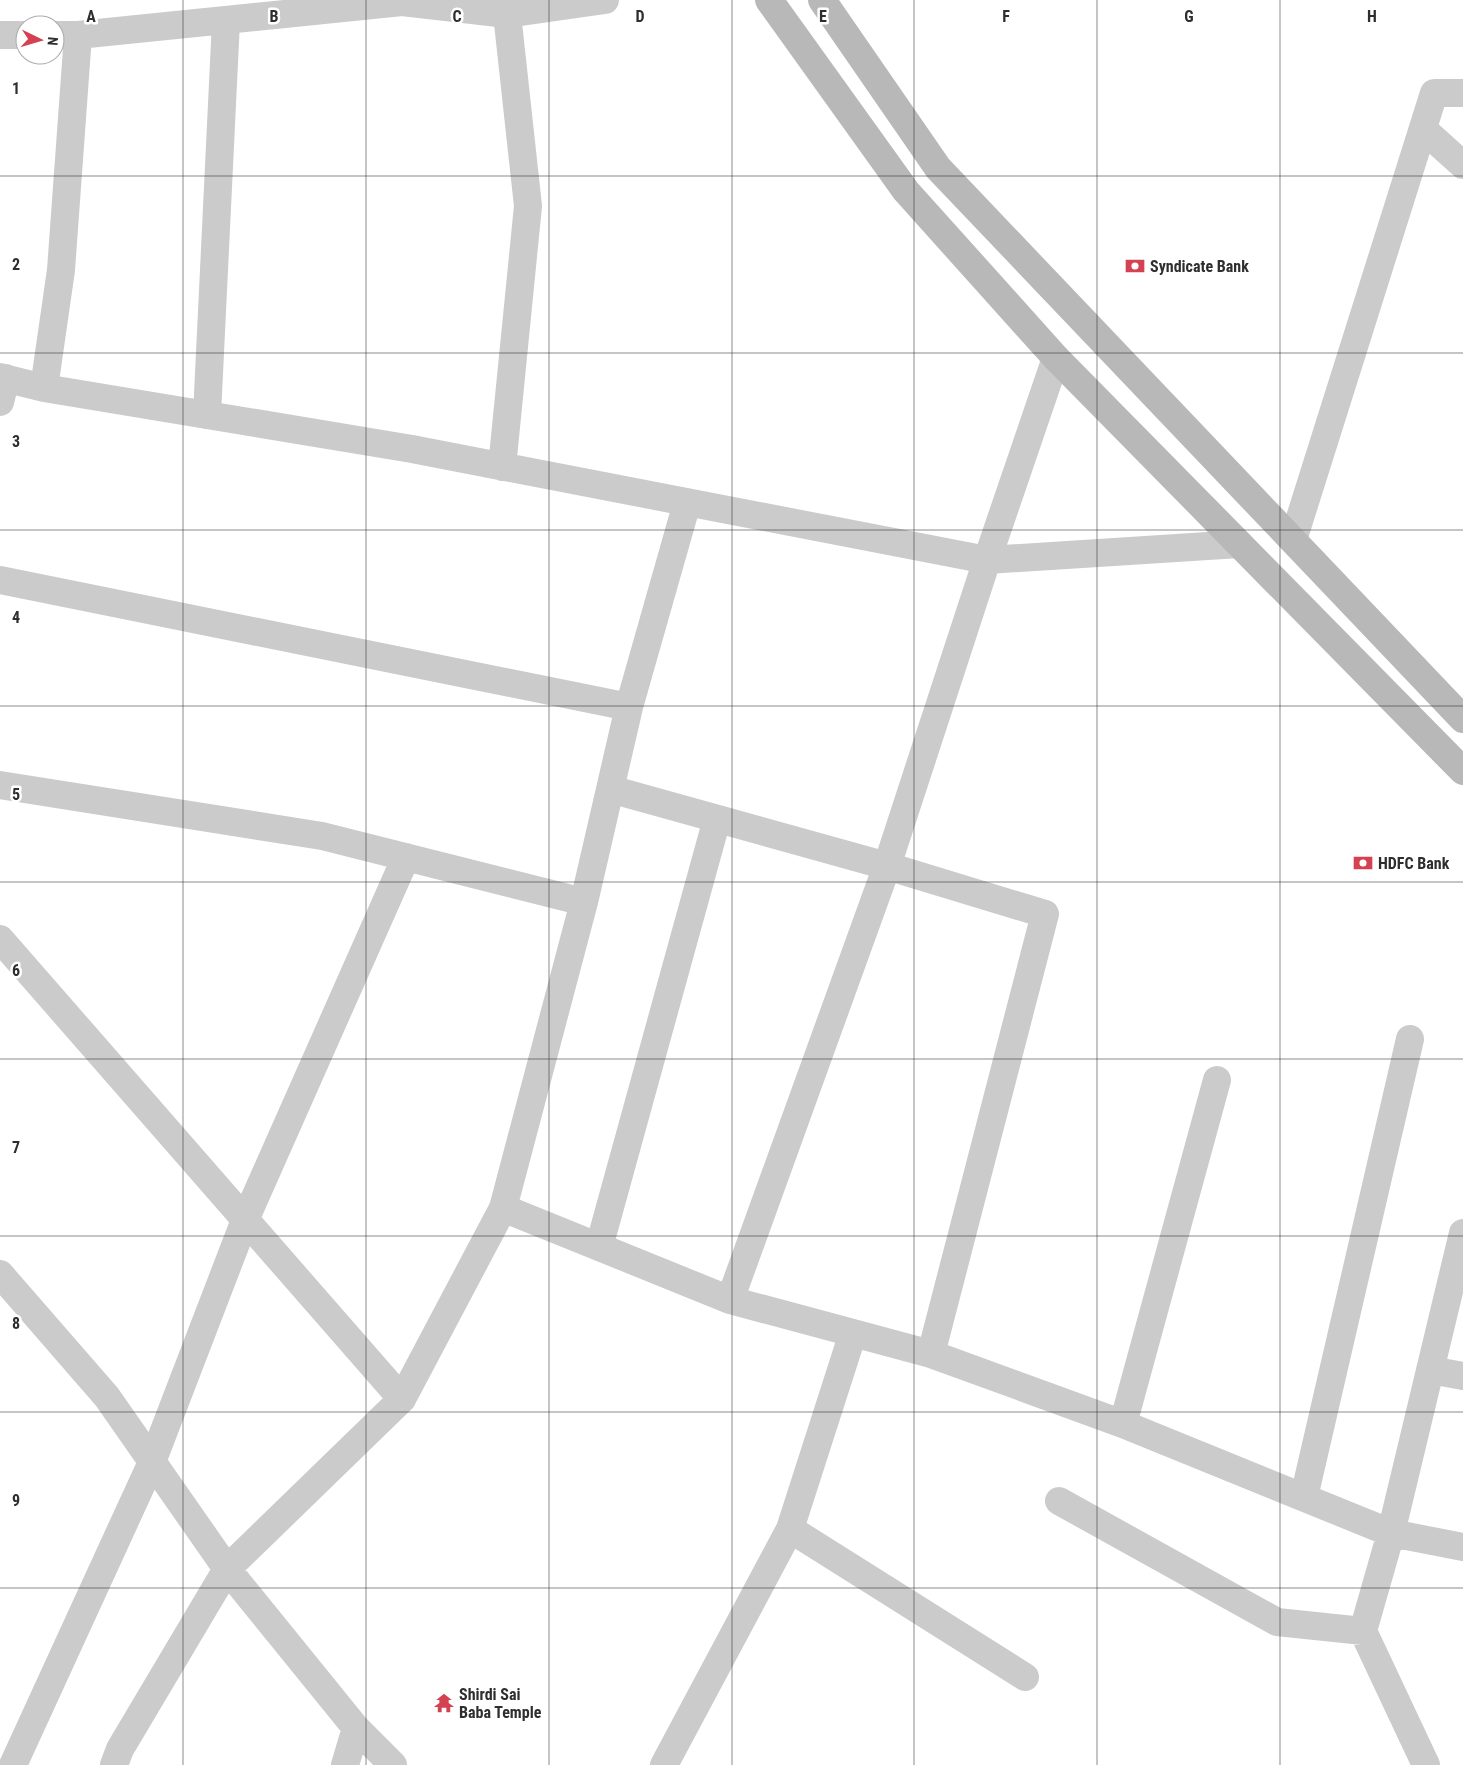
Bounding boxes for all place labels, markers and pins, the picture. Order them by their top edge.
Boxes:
bank icon: Syndicate Bank [1124,255,1146,277]
place label: Syndicate Bank [1150,257,1249,276]
bank icon: HDFC Bank [1352,852,1374,874]
place label: HDFC Bank [1378,854,1450,873]
place label: Shirdi Sai Baba Temple [459,1685,542,1722]
temple icon: Shirdi Sai Baba Temple [433,1692,455,1714]

